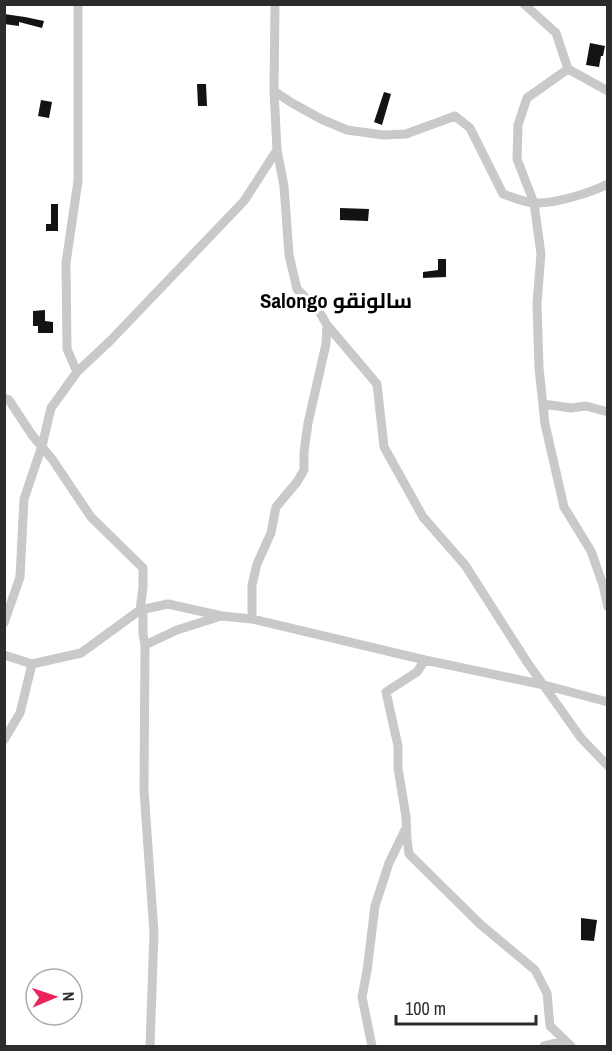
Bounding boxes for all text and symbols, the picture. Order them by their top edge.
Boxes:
district label: Salongo سالونقو [260,286,412,315]
north arrow [24,967,84,1027]
scale bar [396,988,536,1026]
text: N [58,991,80,1002]
text: 100 m [405,996,446,1021]

